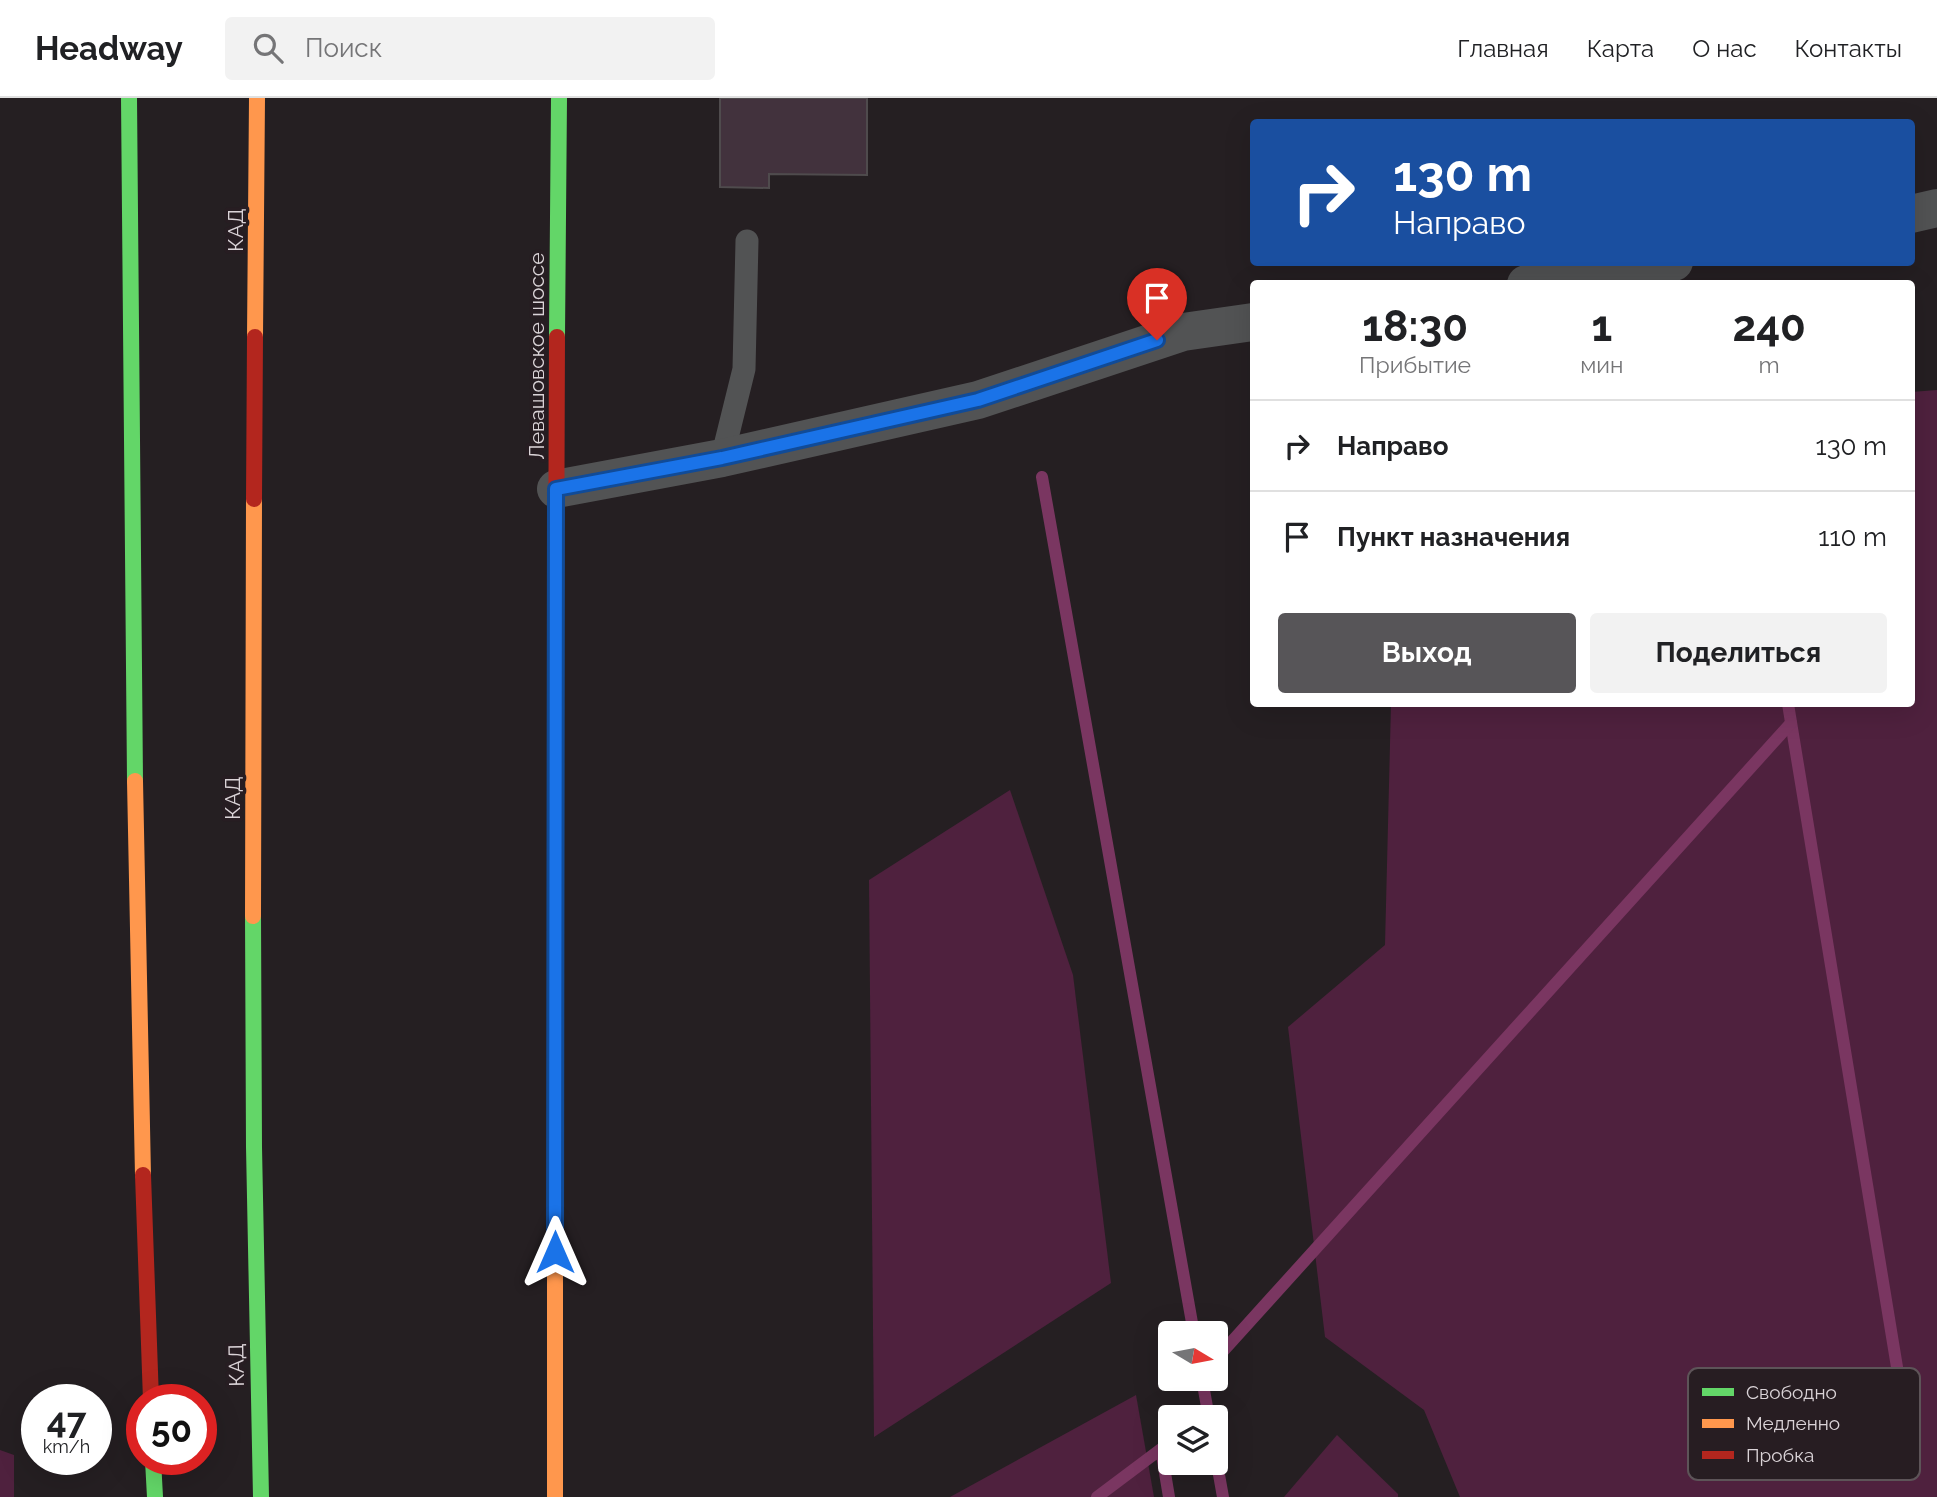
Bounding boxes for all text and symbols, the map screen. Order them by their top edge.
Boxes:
search box [225,17,715,80]
text: Headway [35,29,183,68]
icon: search [249,29,287,67]
text: Поиск [305,33,382,63]
text: Главная [1457,34,1549,63]
text: Карта [1587,34,1654,63]
text: О нас [1692,34,1757,63]
text: Контакты [1795,34,1902,63]
text: 130 m [1393,145,1532,202]
icon: right [1278,147,1369,238]
text: Направо [1393,204,1525,241]
street label: КАД [223,208,248,252]
street label: Левашовское шоссе [524,252,549,460]
pin [1127,268,1187,340]
icon: arrive [1138,279,1176,317]
text: 18:30 [1362,302,1468,351]
text: 1 [1591,302,1612,351]
text: 240 [1732,302,1806,351]
text: Прибытие [1359,351,1471,378]
text: мин [1580,351,1623,378]
text: m [1759,351,1780,378]
icon: right [1278,427,1316,465]
text: Направо [1337,431,1448,461]
text: 130 m [1816,431,1887,461]
icon: arrive [1278,518,1316,556]
text: Пункт назначения [1337,522,1570,552]
text: 110 m [1818,522,1887,552]
button: Выход [1278,613,1576,693]
button: Поделиться [1590,613,1887,693]
street label: КАД [220,776,245,820]
position arrow [518,1215,592,1289]
north arrow [1158,1321,1228,1391]
map controls [1158,1321,1228,1475]
street label: КАД [223,1343,249,1387]
legend [1688,1368,1920,1480]
text: Свободно [1746,1381,1837,1403]
speed limit sign: 50 [126,1384,217,1475]
text: 47 [47,1400,86,1441]
button: layers [1158,1405,1228,1475]
text: Медленно [1746,1412,1840,1434]
text: km/h [43,1436,90,1457]
text: Пробка [1746,1444,1814,1466]

